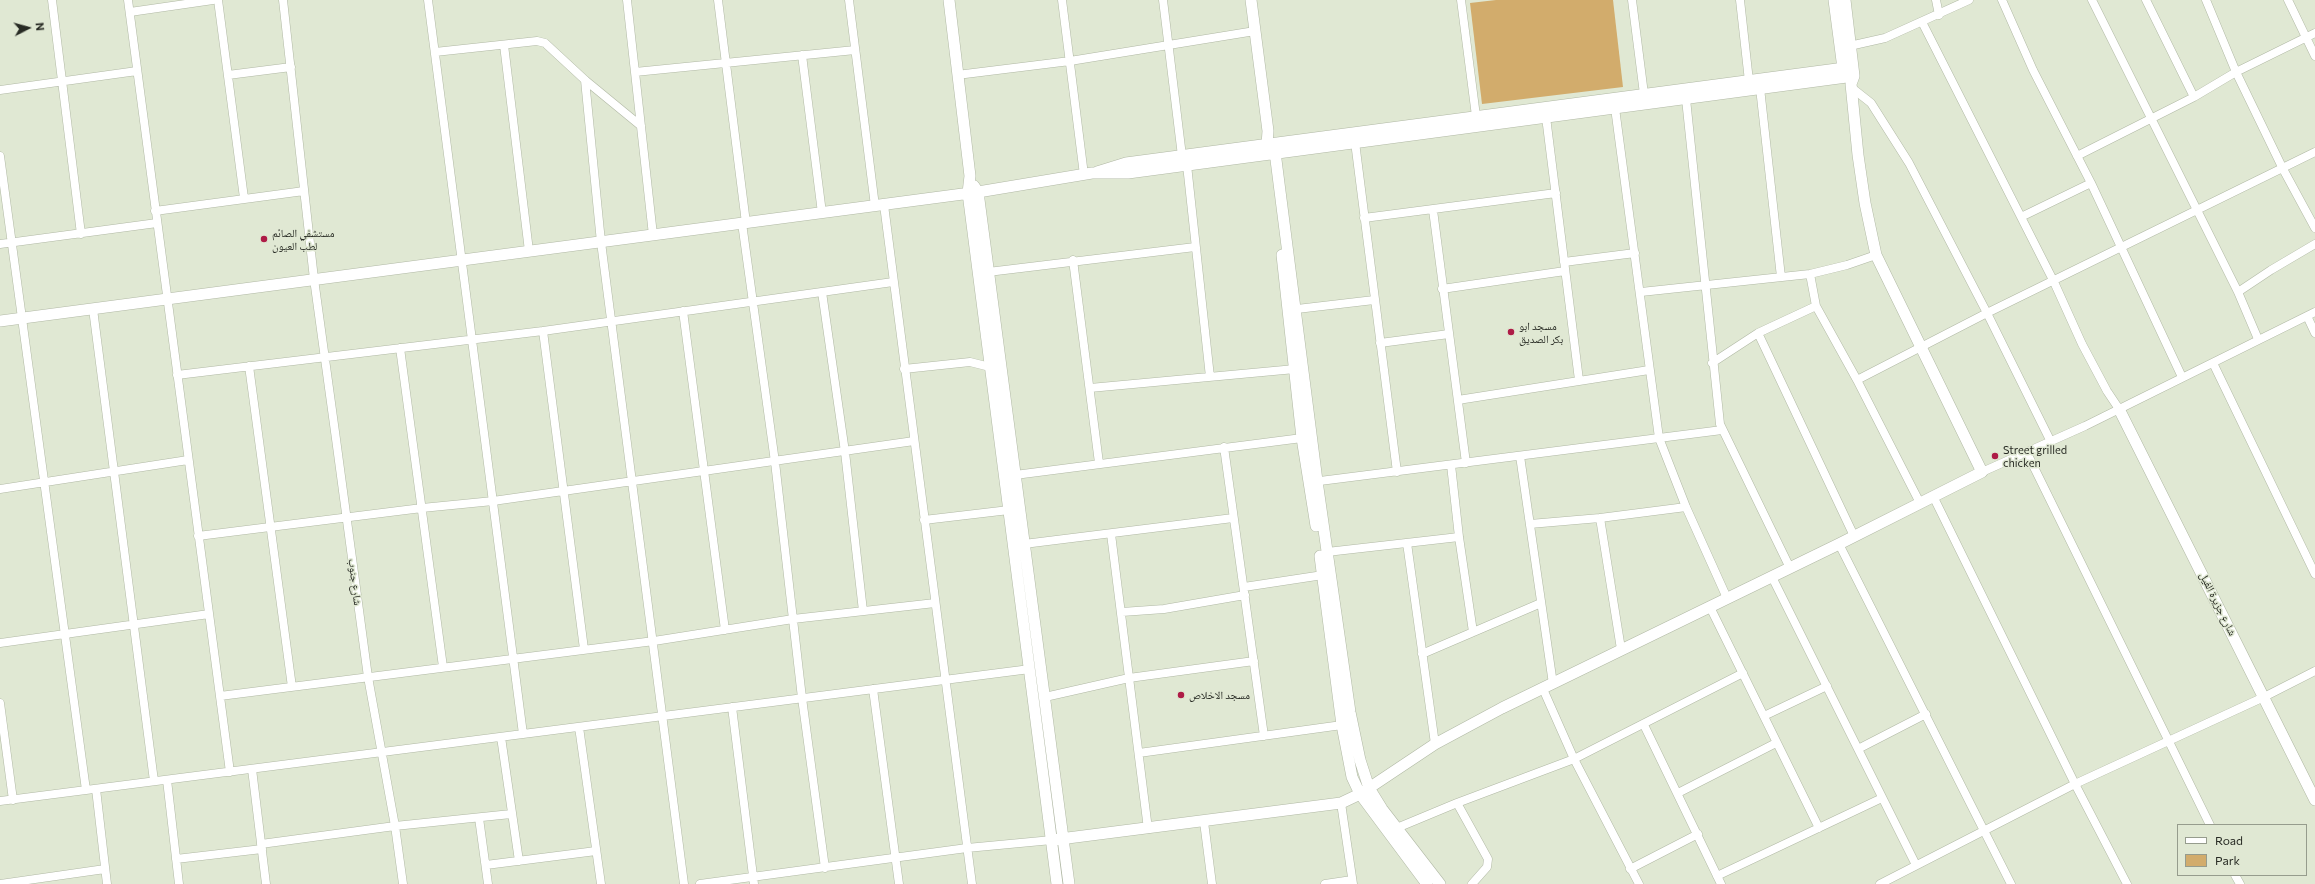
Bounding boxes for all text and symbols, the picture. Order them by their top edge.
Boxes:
north arrow [8,8,48,48]
text: N [34,22,47,31]
place label: مستشفي الصائم لطب العيون [272,226,335,252]
marker: مستشفي الصائم لطب العيون [259,234,269,244]
place label: مسجد ابو بكر الصديق [1519,319,1563,345]
marker: مسجد ابو بكر الصديق [1506,327,1516,337]
place label: Street grilled chicken [2003,443,2067,469]
marker: Street grilled chicken [1990,451,2000,461]
street label: شارع جنوب [346,558,364,606]
street label: شارع جزيرة الفيل [2197,570,2239,638]
place label: مسجد الاخلاص [1189,688,1250,702]
marker: مسجد الاخلاص [1176,690,1186,700]
legend [2177,824,2307,876]
text: Road [2215,833,2243,847]
text: Park [2215,853,2240,867]

